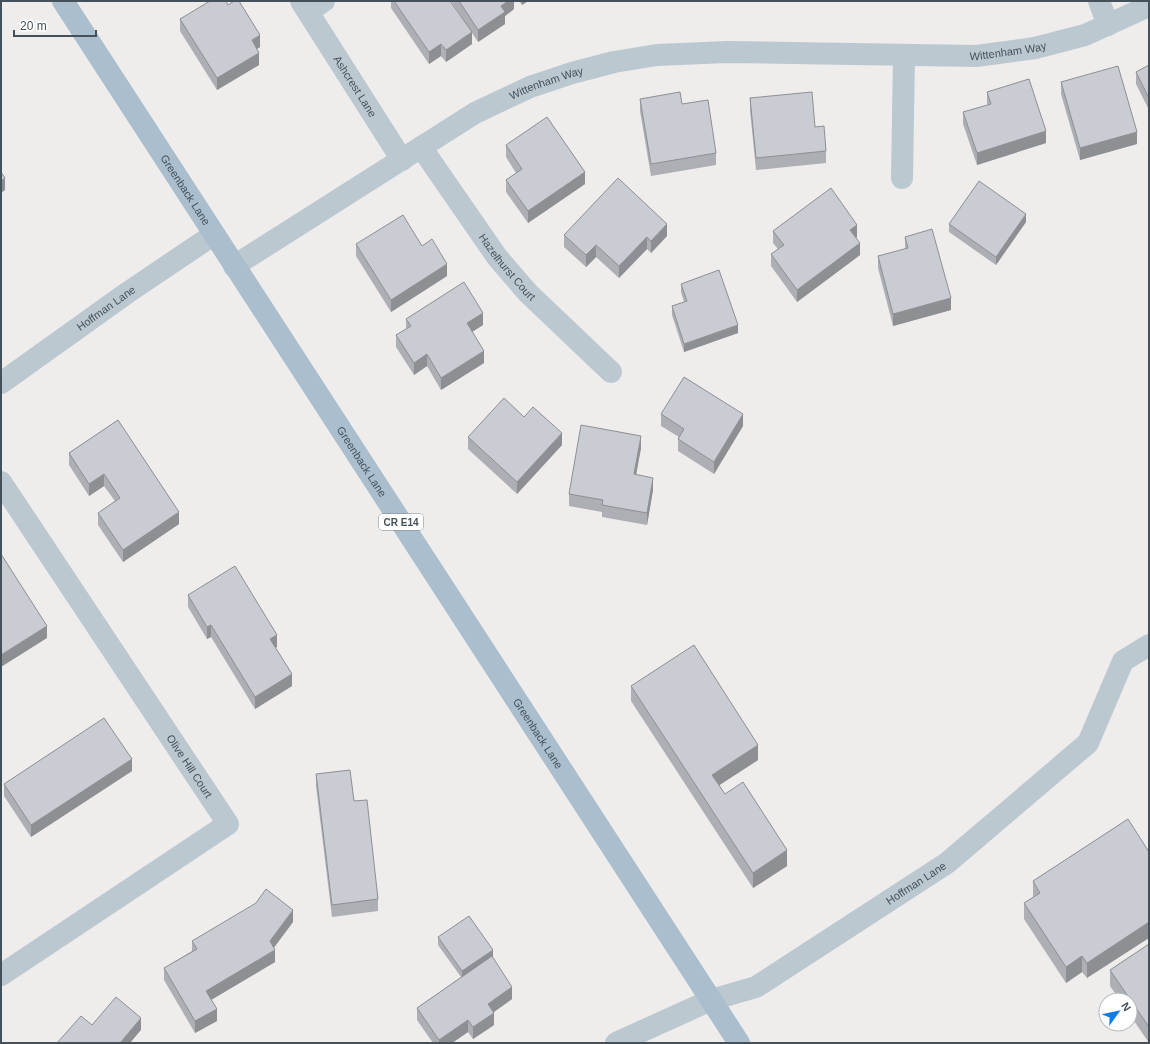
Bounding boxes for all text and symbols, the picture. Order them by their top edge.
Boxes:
scale bar [14,12,96,38]
text: 20 m [20,19,47,33]
street label: Wittenham Way [970,39,1048,62]
street label: Ashcrest Lane [331,53,379,119]
street label: Wittenham Way [508,64,585,102]
street label: Greenback Lane [158,152,213,227]
street label: Hazelhurst Court [477,231,538,303]
street label: Hoffman Lane [74,283,138,333]
street label: Greenback Lane [335,424,389,499]
road number: CR E14 [379,514,423,530]
street label: Greenback Lane [511,696,565,771]
street label: Olive Hill Court [164,732,215,800]
street label: Hoffman Lane [884,859,948,907]
north arrow [1098,992,1138,1032]
text: N [1119,1000,1134,1013]

